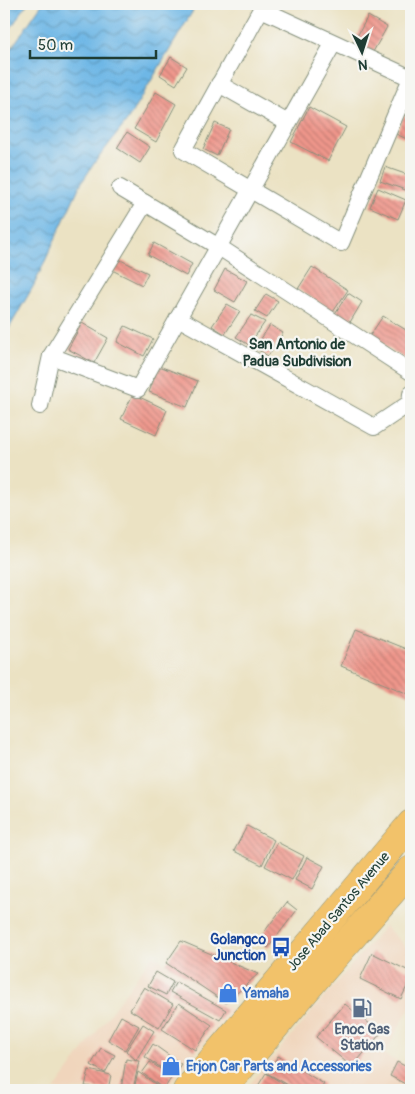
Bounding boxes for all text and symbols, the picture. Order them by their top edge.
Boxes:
scale bar [30,28,156,60]
north arrow [338,28,388,78]
text: 50 m [38,36,73,55]
text: N [358,56,368,73]
district label: San Antonio de Padua Subdivision [242,335,352,371]
street label: Jose Abad Santos Avenue [284,848,393,974]
place label: Golangco Junction [210,931,266,964]
bus stop icon: Golangco Junction [270,936,292,958]
shop icon: Yamaha [217,982,239,1004]
place label: Yamaha [242,985,290,1002]
fuel station icon: Enoc Gas Station [351,997,373,1019]
place label: Enoc Gas Station [334,1021,390,1054]
shop icon: Erjon Car Parts and Accessories [160,1055,182,1077]
place label: Erjon Car Parts and Accessories [186,1058,372,1075]

